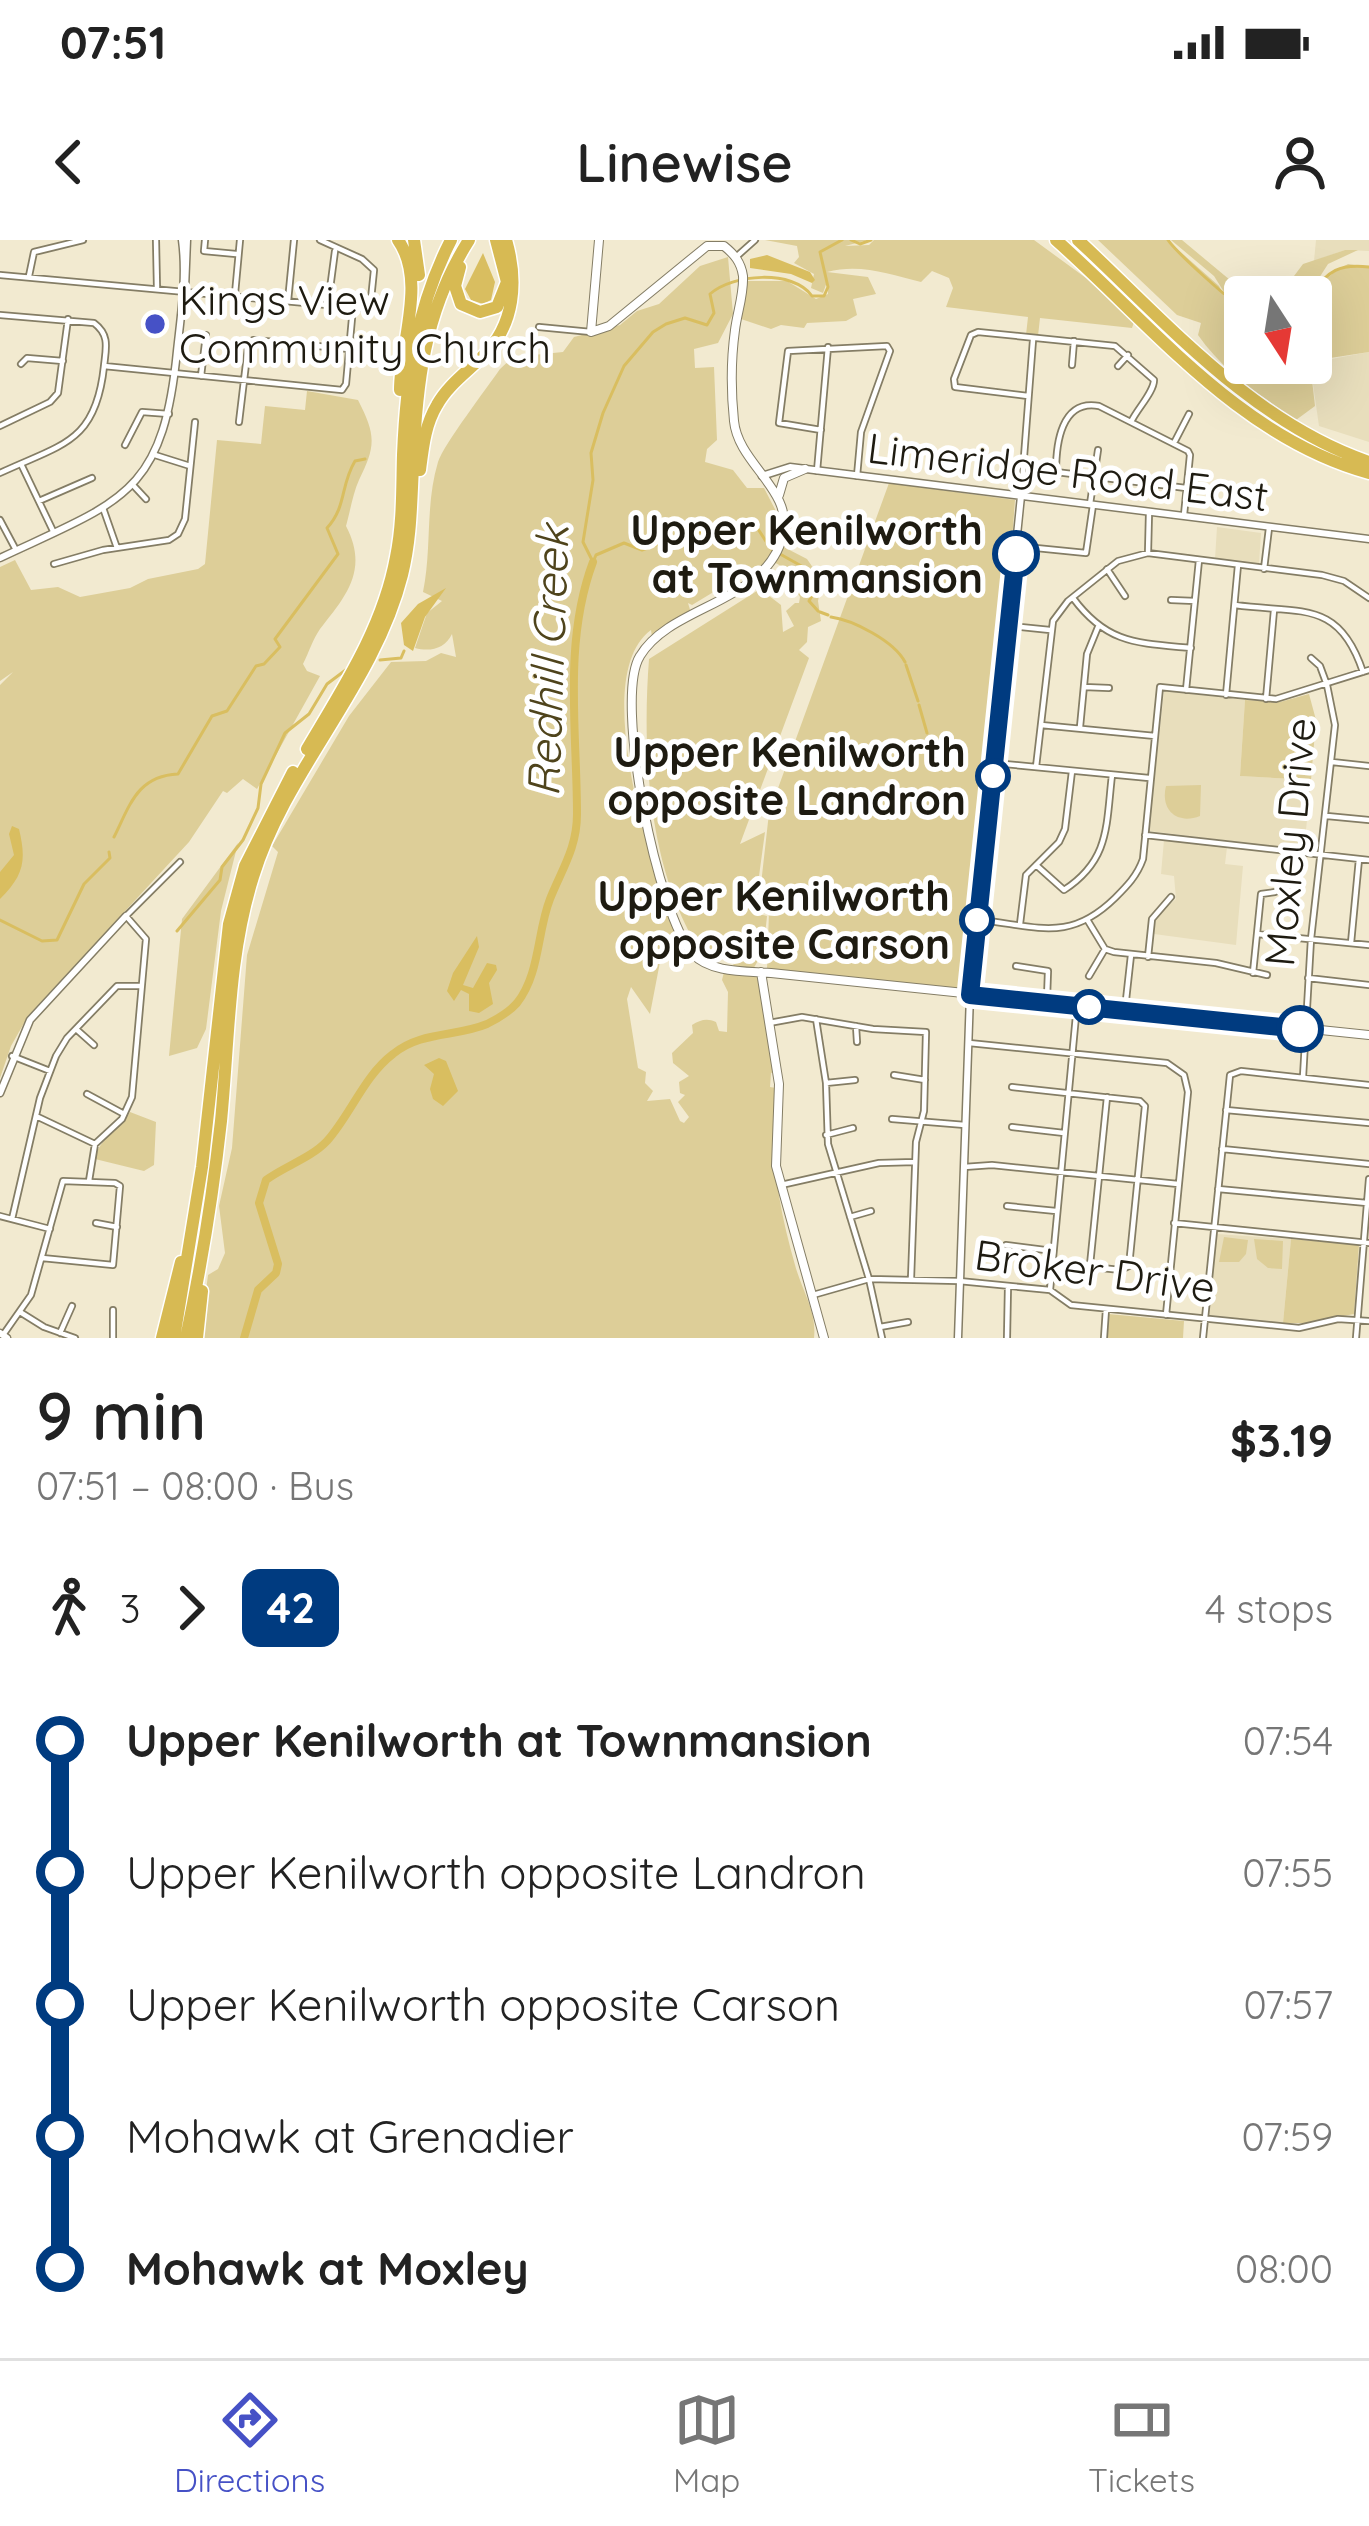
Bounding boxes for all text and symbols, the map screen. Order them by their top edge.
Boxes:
text: 07:51 [60,14,166,70]
text: Linewise [576,128,793,196]
icon: back [36,129,102,195]
icon: person [1267,129,1333,195]
place label: Kings View Community Church [179,273,551,374]
north arrow [1224,276,1332,384]
map controls [1224,276,1332,384]
marker: Kings View Community Church [142,311,168,337]
street label: Limeridge Road East [865,421,1272,522]
place label: Upper Kenilworth at Townmansion [630,503,983,604]
water label: Redhill Creek [514,520,580,798]
marker: Upper Kenilworth at Townmansion [994,532,1038,576]
street label: Moxley Drive [1252,716,1327,968]
place label: Upper Kenilworth opposite Landron [607,725,966,826]
marker: Upper Kenilworth opposite Landron [977,760,1009,792]
place label: Upper Kenilworth opposite Carson [597,869,950,970]
marker: Upper Kenilworth opposite Carson [961,904,993,936]
unlabelled marker [1073,991,1105,1023]
unlabelled marker [1278,1007,1322,1051]
street label: Broker Drive [972,1227,1219,1314]
text: 9 min [36,1374,206,1457]
text: $3.19 [1230,1412,1333,1468]
text: 07:51 – 08:00 · Bus [36,1461,354,1510]
icon: walk [36,1575,102,1641]
icon: forward [158,1575,224,1641]
text: 42 [266,1581,315,1634]
text: 3 [120,1584,140,1633]
text: 4 stops [1205,1584,1333,1633]
text: Upper Kenilworth at Townmansion [126,1712,872,1768]
text: 07:54 [1243,1716,1333,1765]
text: Upper Kenilworth opposite Landron [126,1844,866,1900]
text: 07:55 [1242,1848,1333,1897]
text: Upper Kenilworth opposite Carson [126,1976,840,2032]
text: 07:57 [1243,1980,1333,2029]
text: Mohawk at Grenadier [126,2108,574,2164]
text: 07:59 [1242,2112,1333,2161]
text: Mohawk at Moxley [126,2240,529,2296]
text: 08:00 [1235,2244,1333,2293]
tab: Directions [174,2387,325,2500]
tab: Map [673,2387,740,2500]
tab: Tickets [1088,2387,1195,2500]

